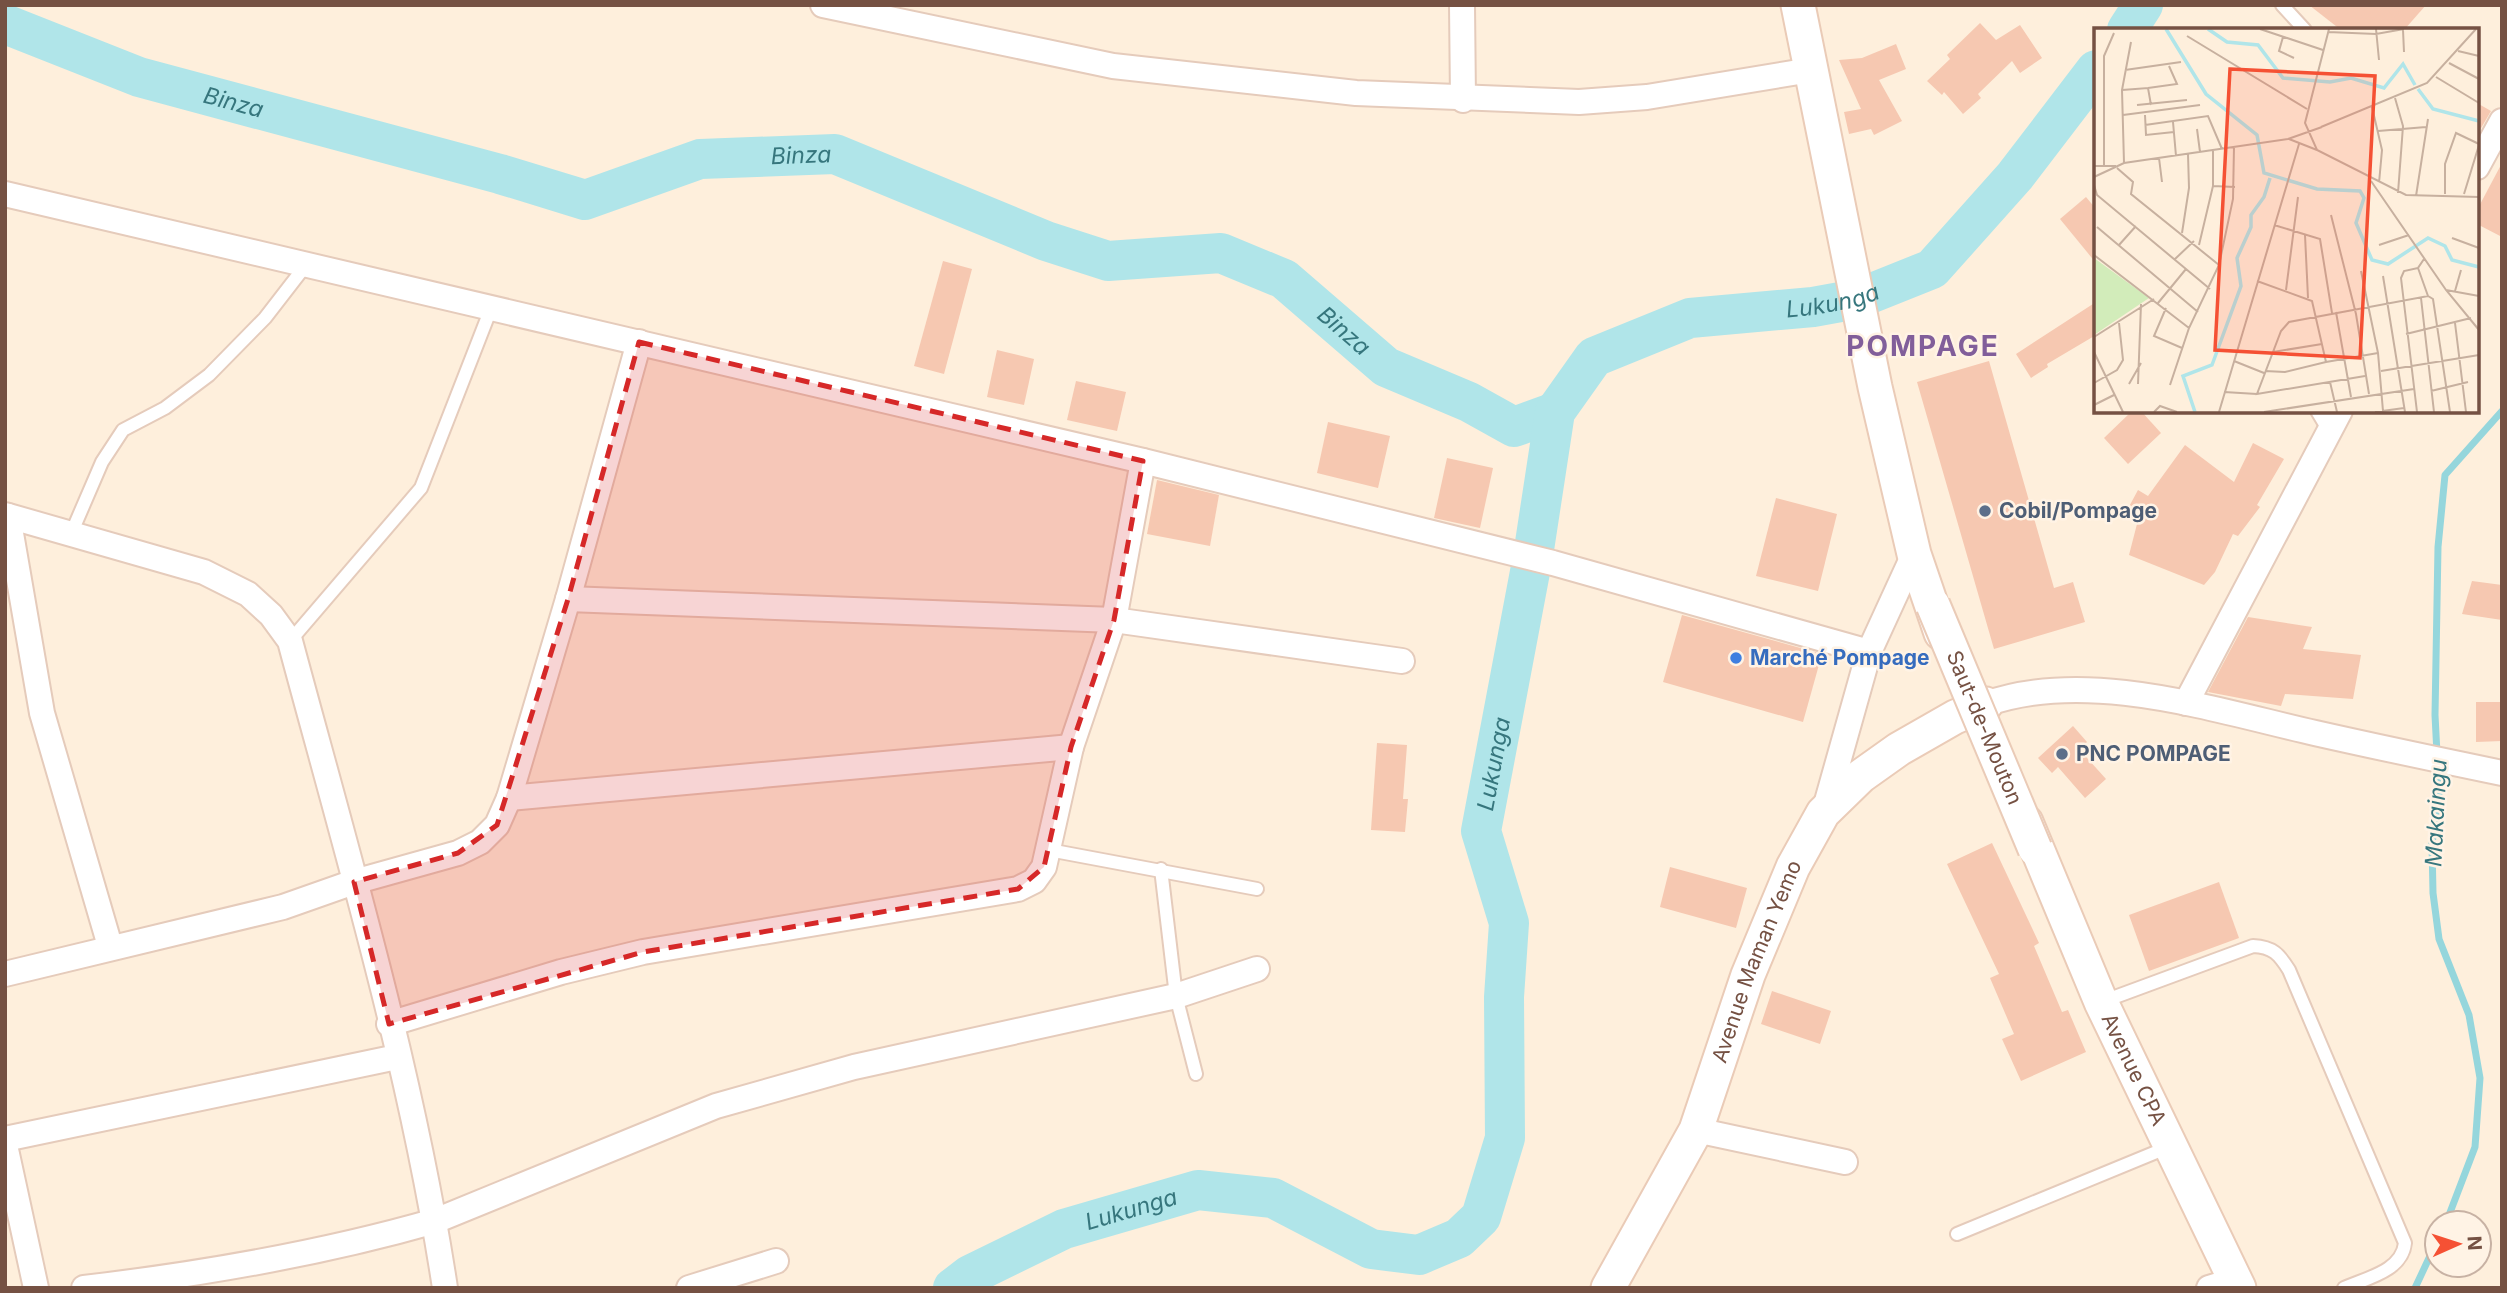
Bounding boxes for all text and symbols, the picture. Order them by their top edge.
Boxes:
inset map [2094,28,2479,413]
water label: Binza [201,81,267,124]
water label: Binza [770,140,832,170]
water label: Lukunga [1785,277,1883,323]
water label: Binza [1312,300,1376,361]
district label: POMPAGE [1846,329,2000,363]
place label: Cobil/Pompage [1999,498,2157,523]
marker: Cobil/Pompage [1977,503,1993,519]
place label: Marché Pompage [1750,645,1930,670]
street label: Saut-de-Mouton [1942,647,2028,808]
marker: Marché Pompage [1728,650,1744,666]
water label: Lukunga [1471,715,1516,813]
place label: PNC POMPAGE [2076,741,2231,766]
marker: PNC POMPAGE [2054,746,2070,762]
water label: Makaingu [2419,758,2453,868]
street label: Avenue Maman Yemo [1706,856,1806,1066]
street label: Avenue CPA [2096,1009,2172,1129]
water label: Lukunga [1082,1183,1181,1236]
north arrow [2423,1209,2493,1279]
text: N [2463,1235,2486,1251]

